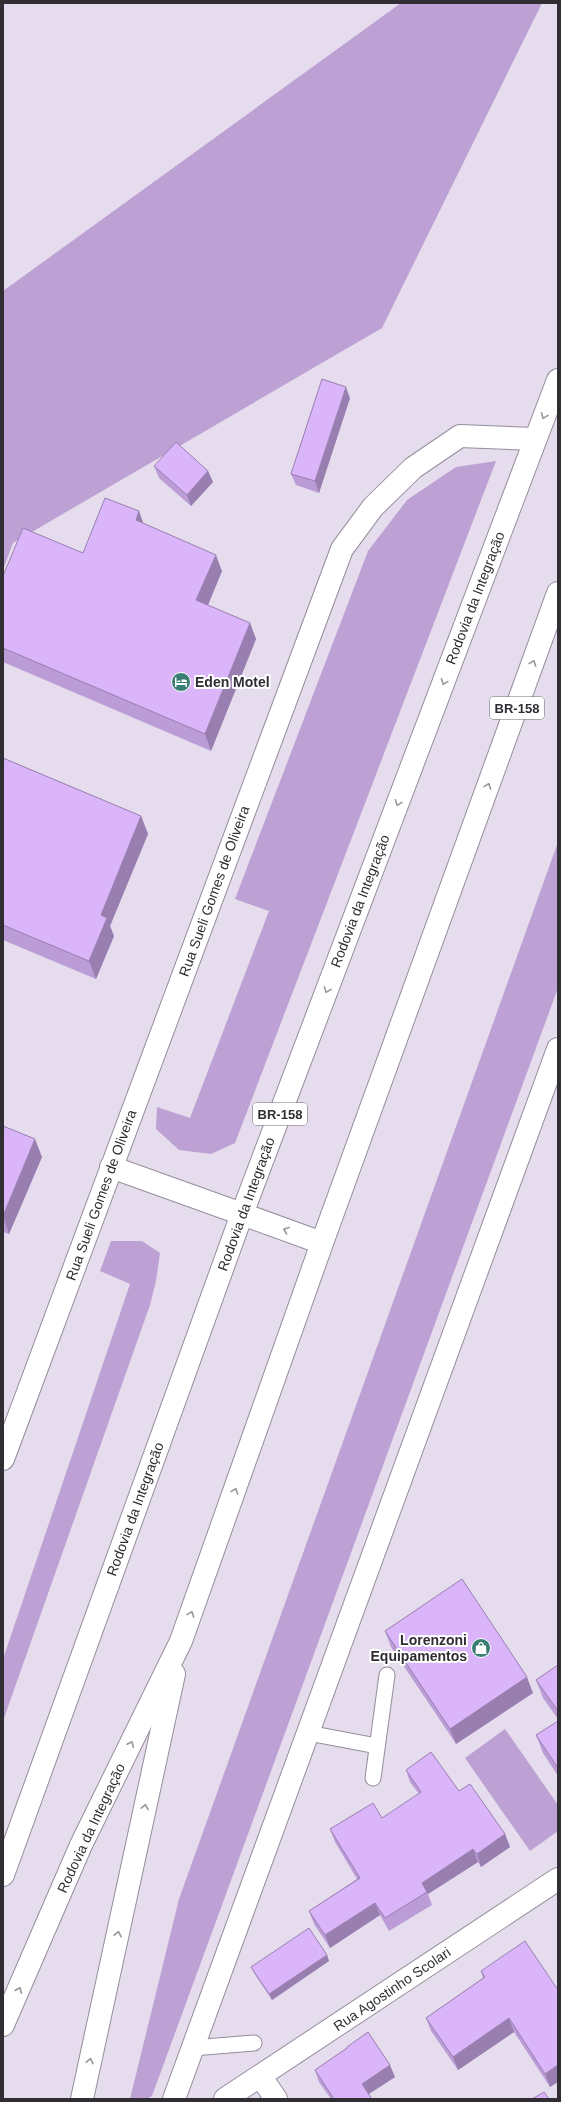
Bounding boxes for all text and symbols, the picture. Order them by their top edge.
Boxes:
one-way arrow [541,412,549,420]
street label: Rodovia da Integração [442,529,508,667]
one-way arrow [528,660,536,667]
hotel icon: Eden Motel [170,671,192,693]
place label: Eden Motel [195,674,270,690]
one-way arrow [440,678,448,685]
road number: BR-158 [490,697,544,719]
one-way arrow [484,782,492,789]
one-way arrow [394,800,402,807]
street label: Rua Sueli Gomes de Oliveira [176,803,252,979]
street label: Rodovia da Integração [327,832,393,970]
one-way arrow [323,987,331,994]
road number: BR-158 [253,1103,307,1125]
street label: Rua Sueli Gomes de Oliveira [63,1107,139,1283]
street label: Rodovia da Integração [214,1135,278,1273]
one-way arrow [282,1226,289,1235]
street label: Rodovia da Integração [103,1440,167,1578]
one-way arrow [230,1488,238,1495]
one-way arrow [187,1610,195,1617]
place label: Lorenzoni Equipamentos [371,1632,467,1664]
shop icon: Lorenzoni Equipamentos [470,1637,492,1659]
one-way arrow [126,1741,134,1749]
street label: Rodovia da Integração [54,1761,128,1895]
one-way arrow [141,1804,149,1810]
one-way arrow [113,1931,121,1937]
street label: Rua Agostinho Scolari [330,1944,454,2034]
one-way arrow [14,1986,22,1993]
one-way arrow [86,2058,94,2064]

